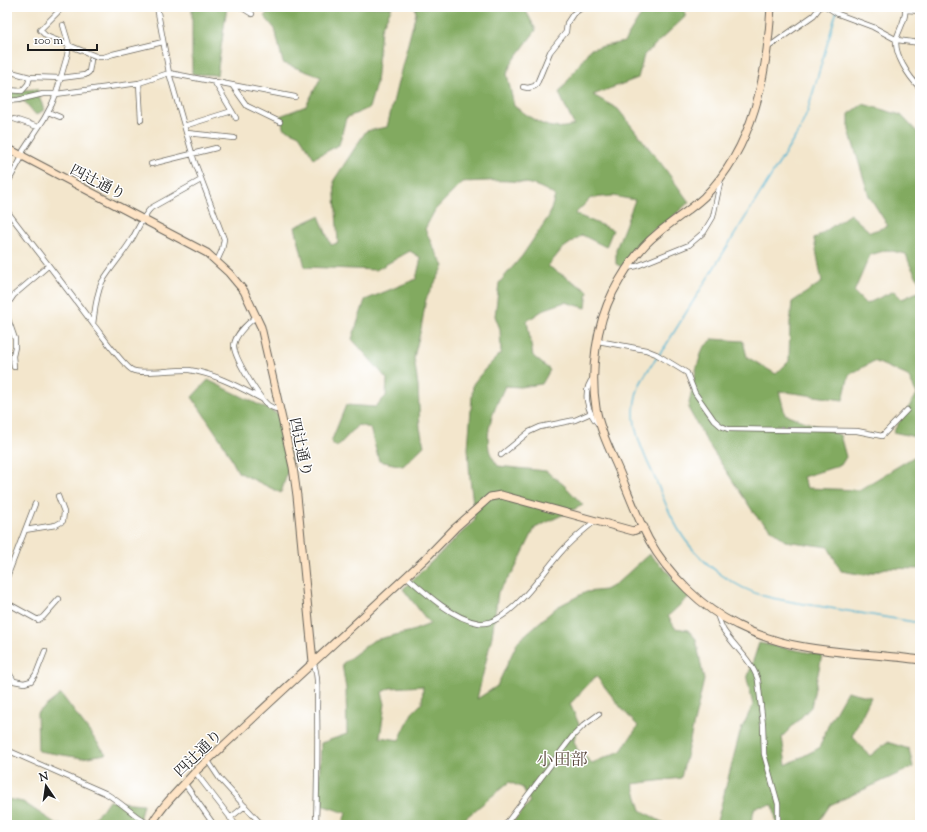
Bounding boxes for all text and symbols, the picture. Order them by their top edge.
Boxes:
scale bar [28,26,97,52]
text: 100 m [34,32,63,50]
street label: 四辻通り [66,160,129,206]
street label: 四辻通り [283,416,316,479]
street label: 四辻通り [170,726,228,782]
district label: 小田部 [537,749,588,773]
north arrow [26,766,66,806]
text: N [37,768,50,786]

